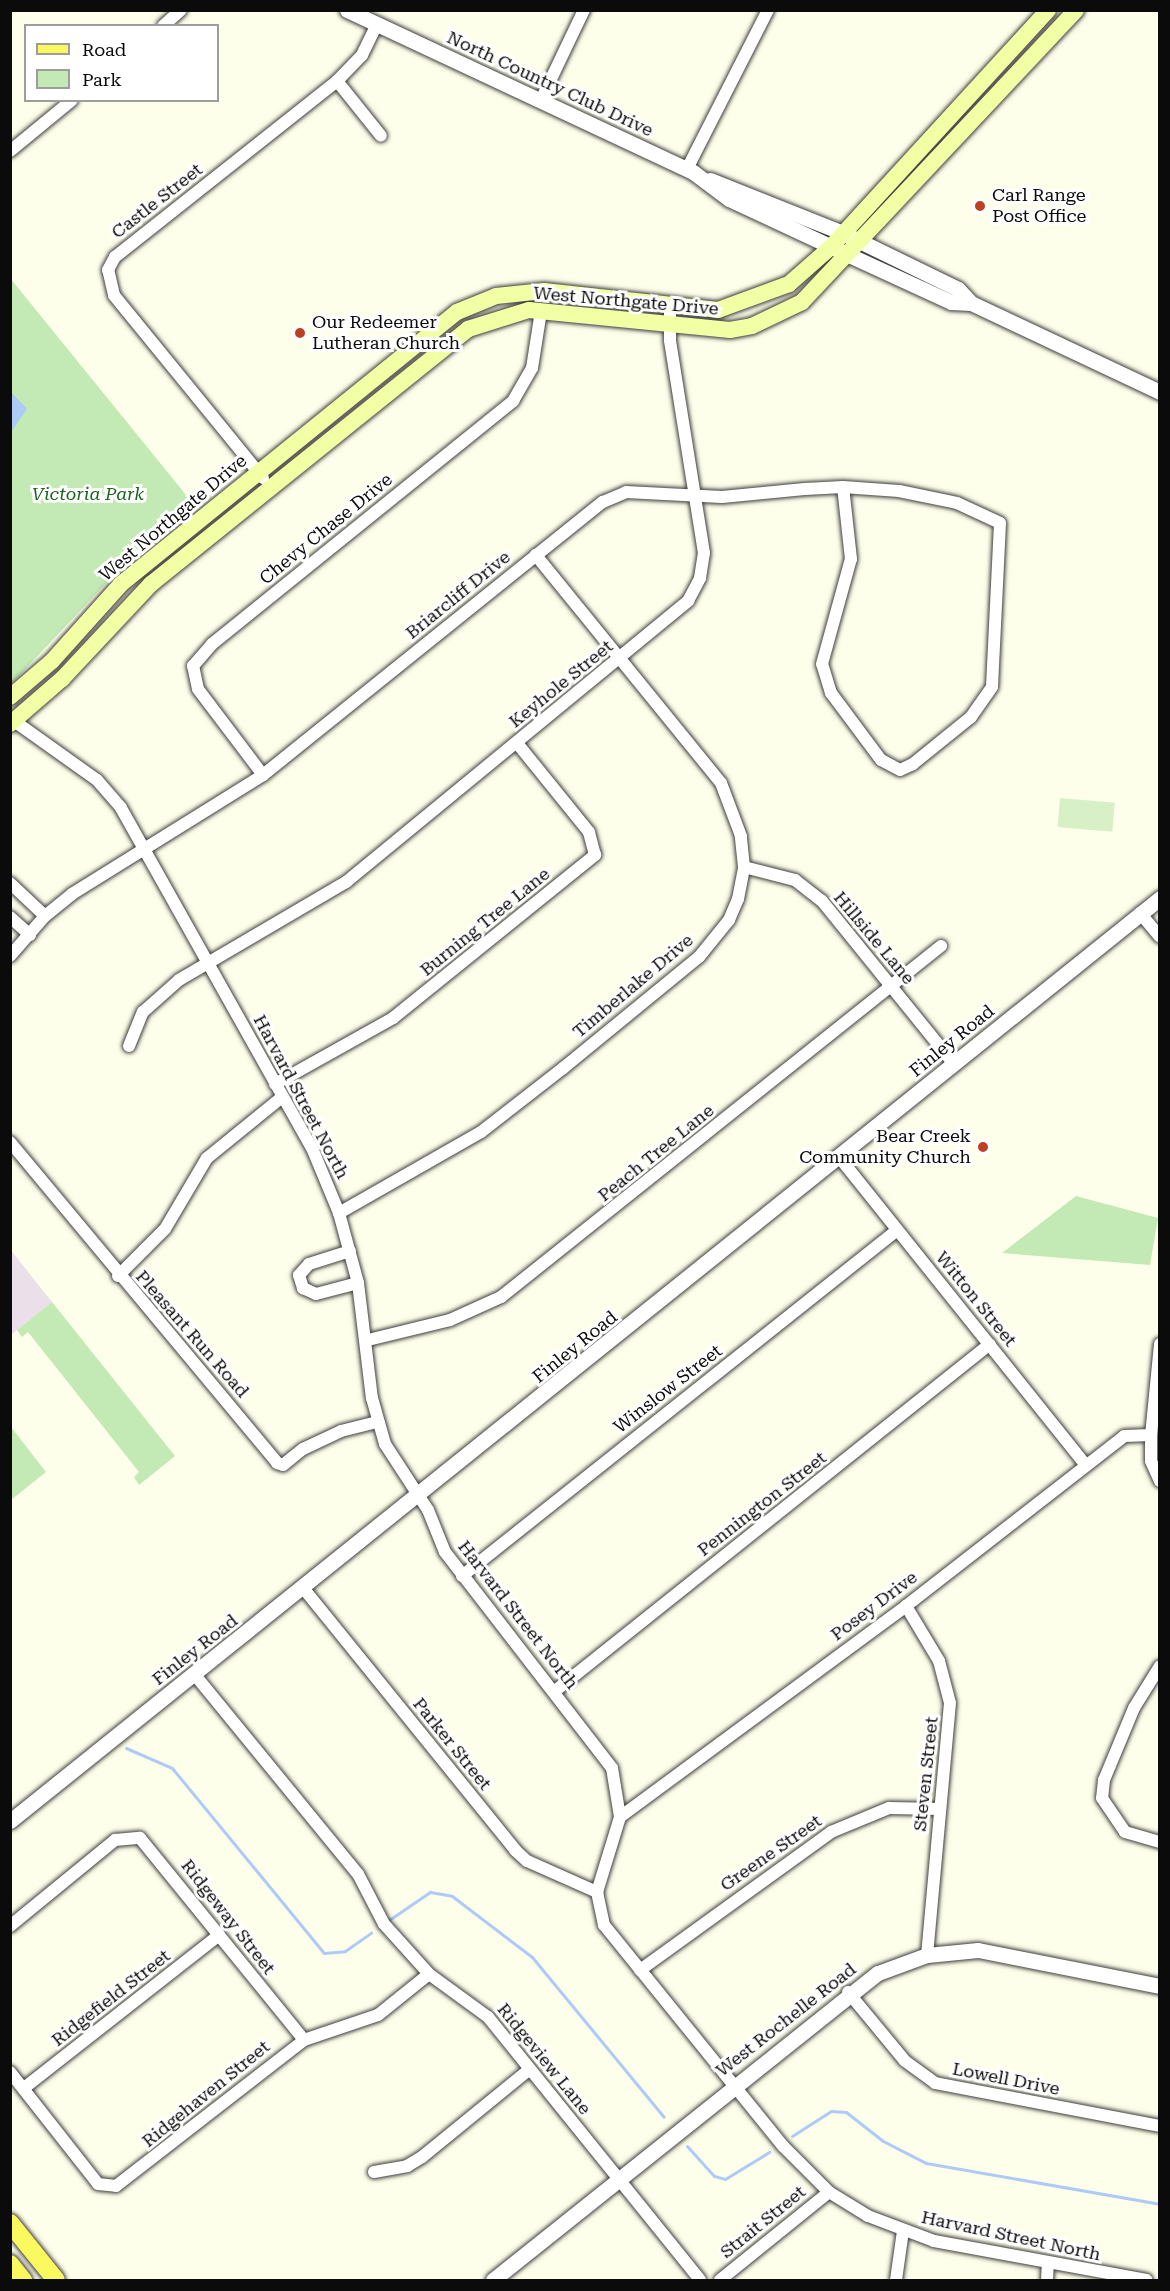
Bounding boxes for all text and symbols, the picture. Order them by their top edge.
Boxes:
legend [24,24,219,102]
street label: North Country Club Drive [443,27,657,141]
text: Road [82,39,126,60]
text: Park [82,69,122,90]
street label: Castle Street [107,159,207,243]
place label: Carl Range Post Office [992,185,1086,228]
marker: Carl Range Post Office [973,199,987,213]
street label: West Northgate Drive [532,282,720,320]
place label: Our Redeemer Lutheran Church [312,312,460,354]
marker: Our Redeemer Lutheran Church [293,326,307,340]
street label: West Northgate Drive [95,450,251,586]
street label: Chevy Chase Drive [255,469,397,589]
park label: Victoria Park [32,483,144,505]
street label: Briarcliff Drive [401,546,515,644]
street label: Keyhole Street [505,636,617,732]
street label: Burning Tree Lane [416,863,554,981]
street label: Hillside Lane [829,887,919,989]
street label: Timberlake Drive [568,929,698,1043]
street label: Finley Road [905,1000,999,1082]
street label: Harvard Street North [249,1011,353,1183]
street label: Peach Tree Lane [594,1100,718,1206]
place label: Bear Creek Community Church [799,1126,971,1168]
marker: Bear Creek Community Church [976,1140,990,1154]
street label: Witton Street [931,1247,1021,1351]
street label: Pleasant Run Road [131,1266,253,1402]
street label: Finley Road [528,1306,622,1388]
street label: Winslow Street [610,1340,726,1438]
street label: Pennington Street [693,1447,831,1561]
street label: Harvard Street North [453,1536,583,1694]
street label: Posey Drive [827,1567,921,1645]
street label: Finley Road [148,1610,242,1690]
street label: Parker Street [408,1693,496,1795]
street label: Steven Street [909,1716,943,1832]
street label: Greene Street [716,1810,826,1896]
street label: Ridgeway Street [176,1855,280,1979]
street label: Ridgefield Street [47,1945,175,2051]
street label: West Rochelle Road [712,1959,860,2081]
street label: Ridgeview Lane [492,1999,596,2119]
street label: Ridgehaven Street [138,2036,274,2152]
street label: Lowell Drive [951,2058,1061,2100]
street label: Strait Street [716,2181,810,2263]
street label: Harvard Street North [919,2206,1103,2266]

